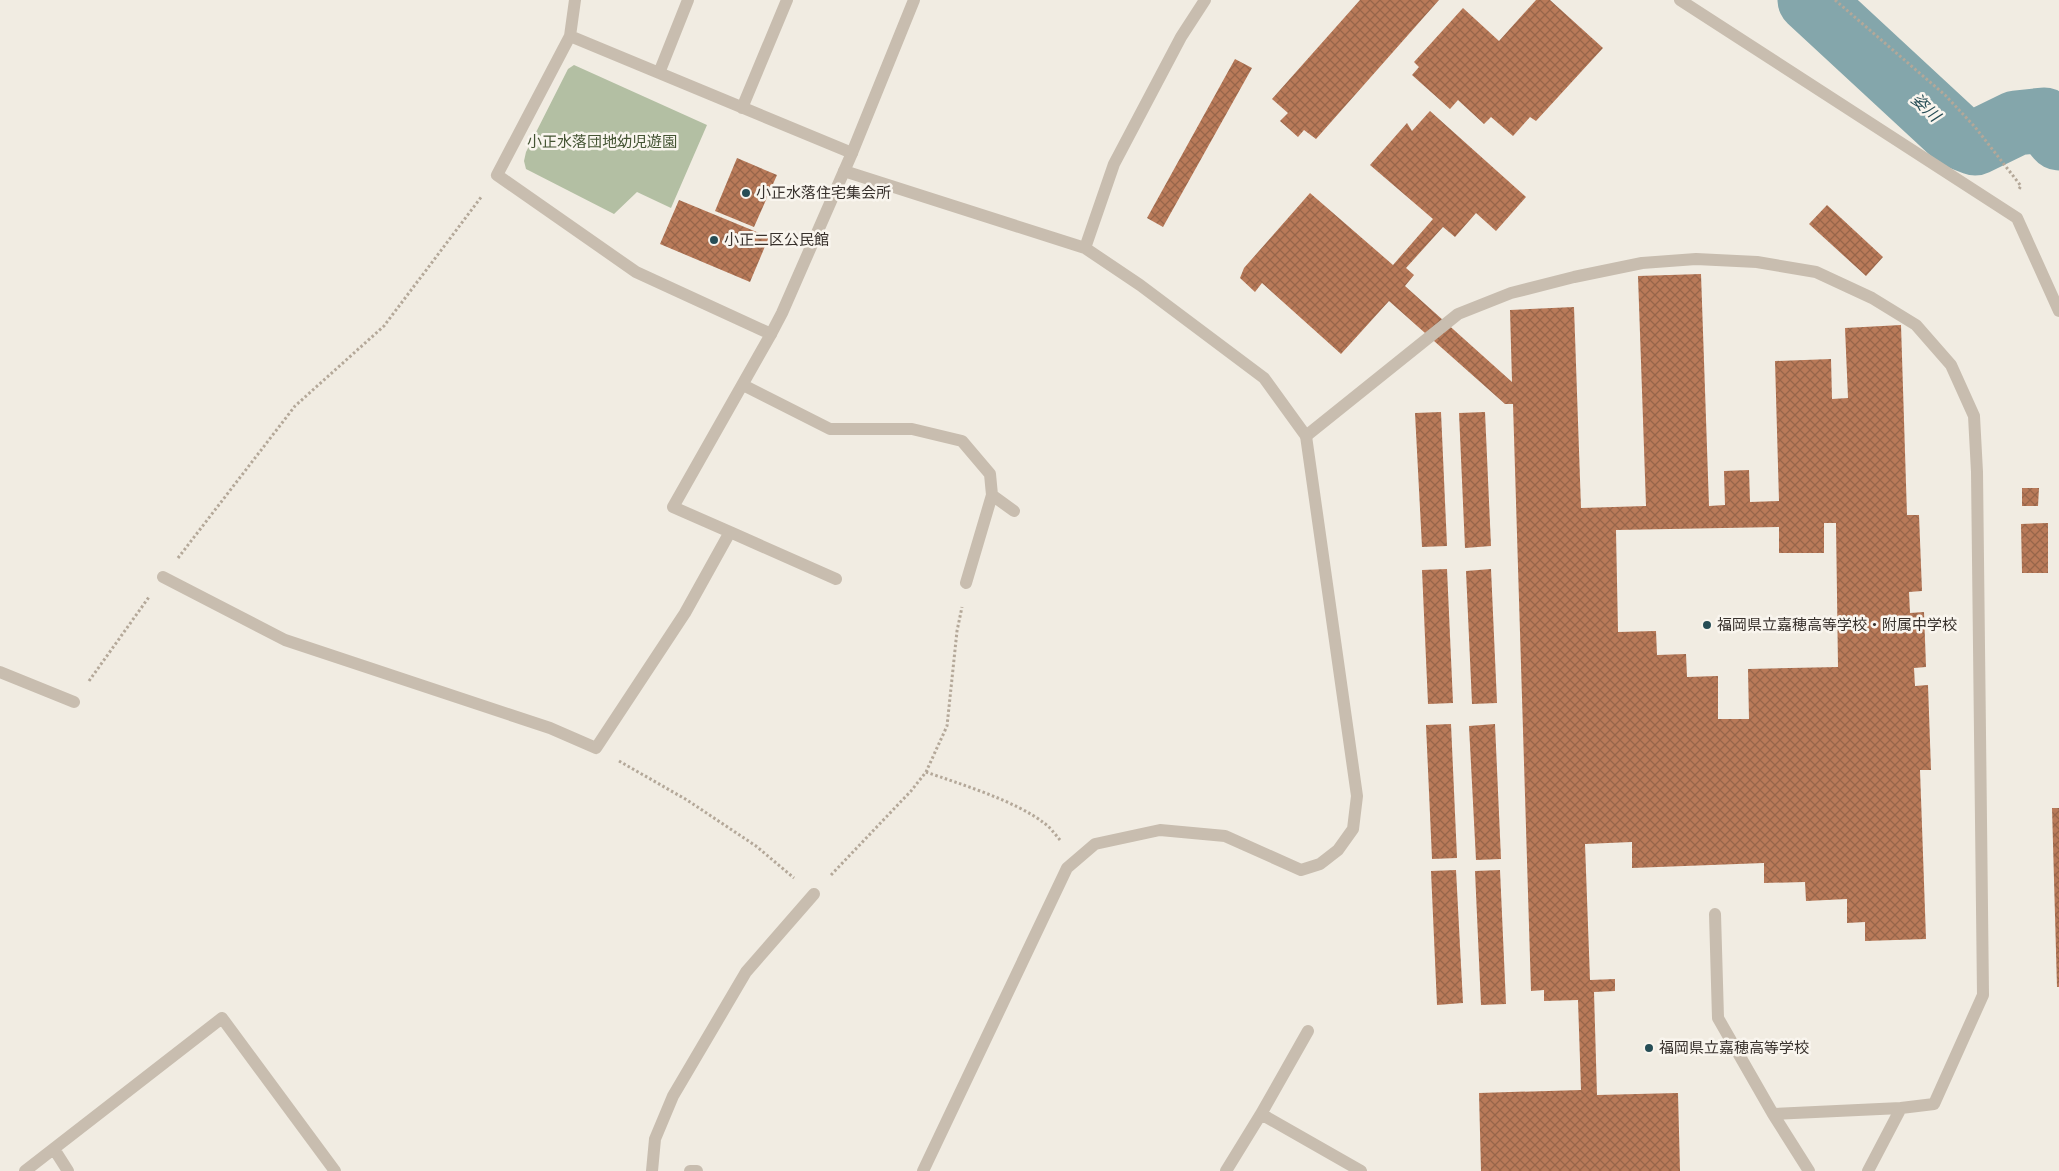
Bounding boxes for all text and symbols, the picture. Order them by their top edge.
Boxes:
water label: 姿川 [1908,89,1946,126]
park label: 小正水落団地幼児遊園 [527,132,677,150]
place label: 小正水落住宅集会所 [756,183,891,201]
marker: 小正水落住宅集会所 [740,187,752,199]
place label: 小正二区公民館 [724,230,829,248]
marker: 小正二区公民館 [708,234,720,246]
place label: 福岡県立嘉穂高等学校・附属中学校 [1717,615,1957,633]
marker: 福岡県立嘉穂高等学校・附属中学校 [1701,619,1713,631]
place label: 福岡県立嘉穂高等学校 [1659,1038,1809,1056]
marker: 福岡県立嘉穂高等学校 [1643,1042,1655,1054]

